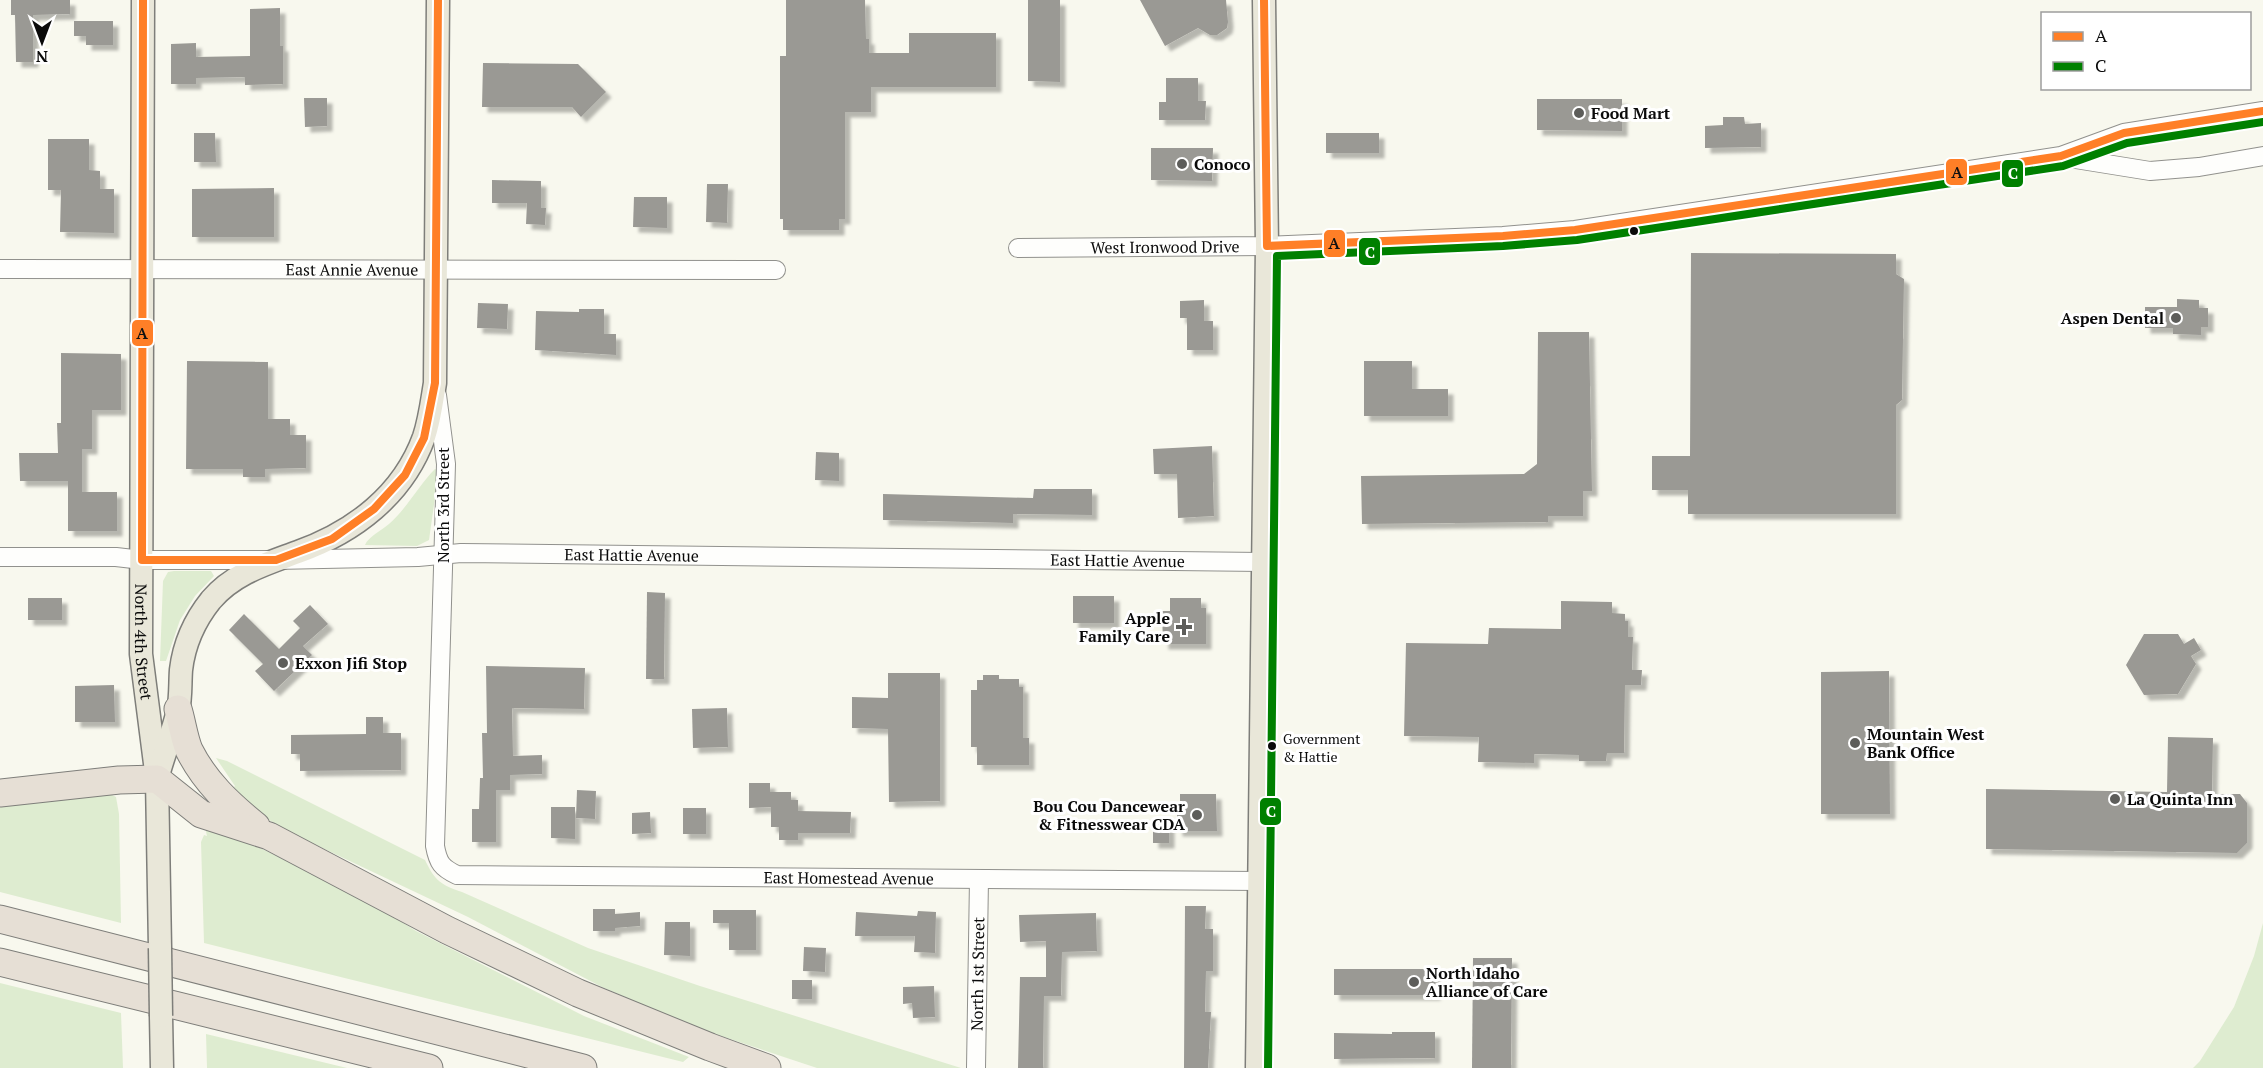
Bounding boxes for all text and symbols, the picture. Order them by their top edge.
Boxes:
north arrow [12,12,72,72]
legend [2041,12,2251,90]
text: A [2095,23,2108,47]
text: N [36,46,48,68]
text: C [2095,53,2107,77]
place label: Food Mart [1591,102,1671,124]
marker: Food Mart [1572,106,1586,120]
place label: Conoco [1194,153,1251,175]
marker: Conoco [1175,157,1189,171]
line badge: A [1945,158,1968,186]
line badge: C [2001,159,2024,188]
text: A [1951,161,1963,183]
text: C [2008,162,2018,184]
unlabelled marker [1628,225,1640,237]
line badge: A [1323,229,1346,258]
text: A [1328,232,1340,254]
street label: West Ironwood Drive [1090,235,1240,258]
line badge: C [1358,237,1381,266]
text: C [1365,241,1375,263]
street label: East Annie Avenue [286,258,418,281]
place label: Aspen Dental [2061,307,2164,329]
marker: Aspen Dental [2169,311,2183,325]
line badge: A [131,319,154,347]
text: A [136,322,148,344]
street label: North 3rd Street [432,447,454,563]
street label: East Hattie Avenue [564,543,699,567]
street label: East Hattie Avenue [1050,549,1185,572]
street label: North 4th Street [130,584,158,701]
place label: Apple Family Care [1079,607,1170,647]
marker: Apple Family Care [1175,618,1193,636]
place label: Exxon Jifi Stop [295,652,407,674]
marker: Exxon Jifi Stop [276,656,290,670]
place label: Mountain West Bank Office [1867,723,1985,763]
place label: Government & Hattie [1283,729,1361,766]
marker: Mountain West Bank Office [1848,736,1862,750]
marker: Government & Hattie [1266,740,1278,752]
place label: La Quinta Inn [2127,788,2234,810]
marker: La Quinta Inn [2108,792,2122,806]
place label: Bou Cou Dancewear & Fitnesswear CDA [1033,795,1185,835]
line badge: C [1259,797,1282,826]
text: C [1266,800,1276,822]
marker: Bou Cou Dancewear & Fitnesswear CDA [1190,808,1204,822]
street label: East Homestead Avenue [763,866,934,890]
street label: North 1st Street [966,917,989,1031]
place label: North Idaho Alliance of Care [1426,962,1548,1002]
marker: North Idaho Alliance of Care [1407,975,1421,989]

